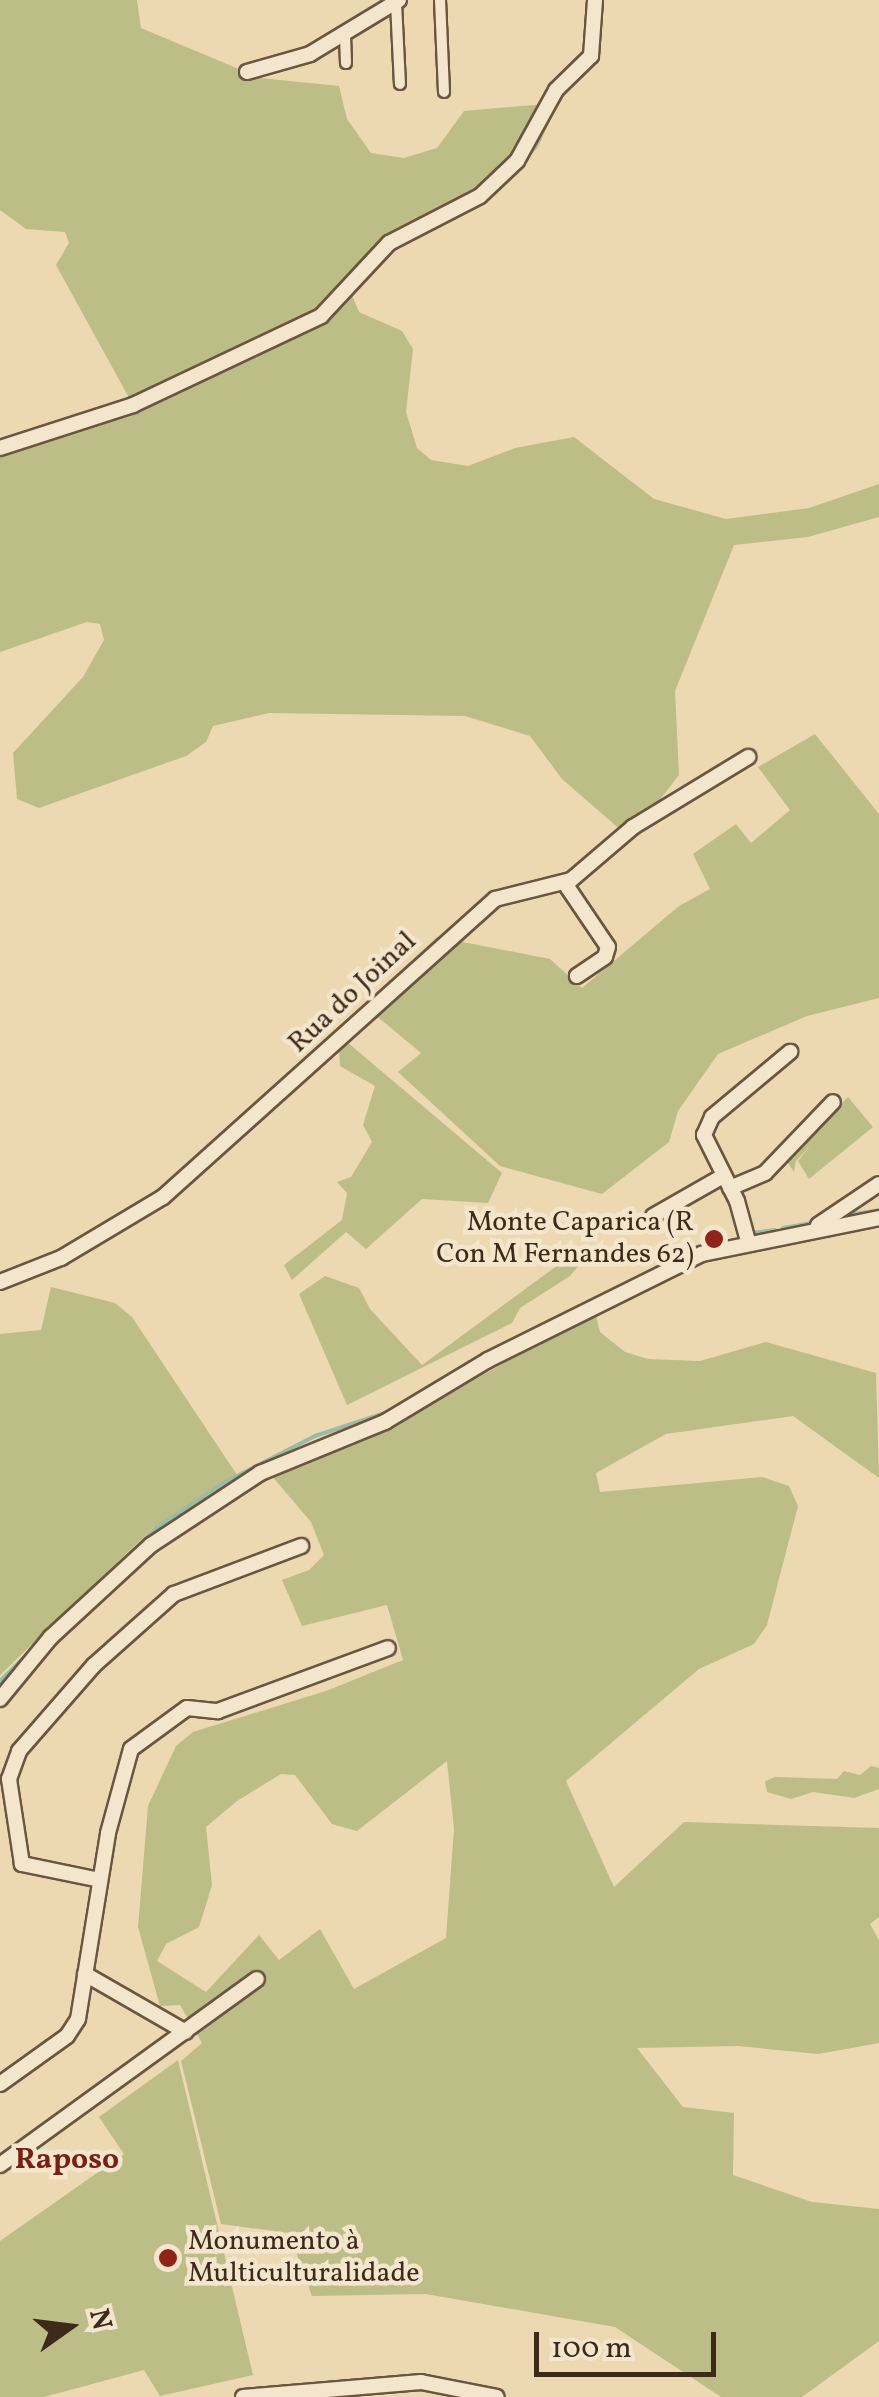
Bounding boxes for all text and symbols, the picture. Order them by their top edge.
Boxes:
street label: Rua do Joinal [282,925,424,1061]
place label: Monte Caparica (R Con M Fernandes 62) [436,1206,694,1272]
marker: Monte Caparica (R Con M Fernandes 62) [703,1228,725,1250]
district label: Raposo [15,2142,119,2178]
place label: Monumento à Multiculturalidade [188,2225,420,2291]
marker: Monumento à Multiculturalidade [157,2247,179,2269]
north arrow [20,2277,120,2377]
text: N [78,2305,121,2334]
scale bar [539,2312,722,2374]
text: 100 m [551,2328,632,2370]

